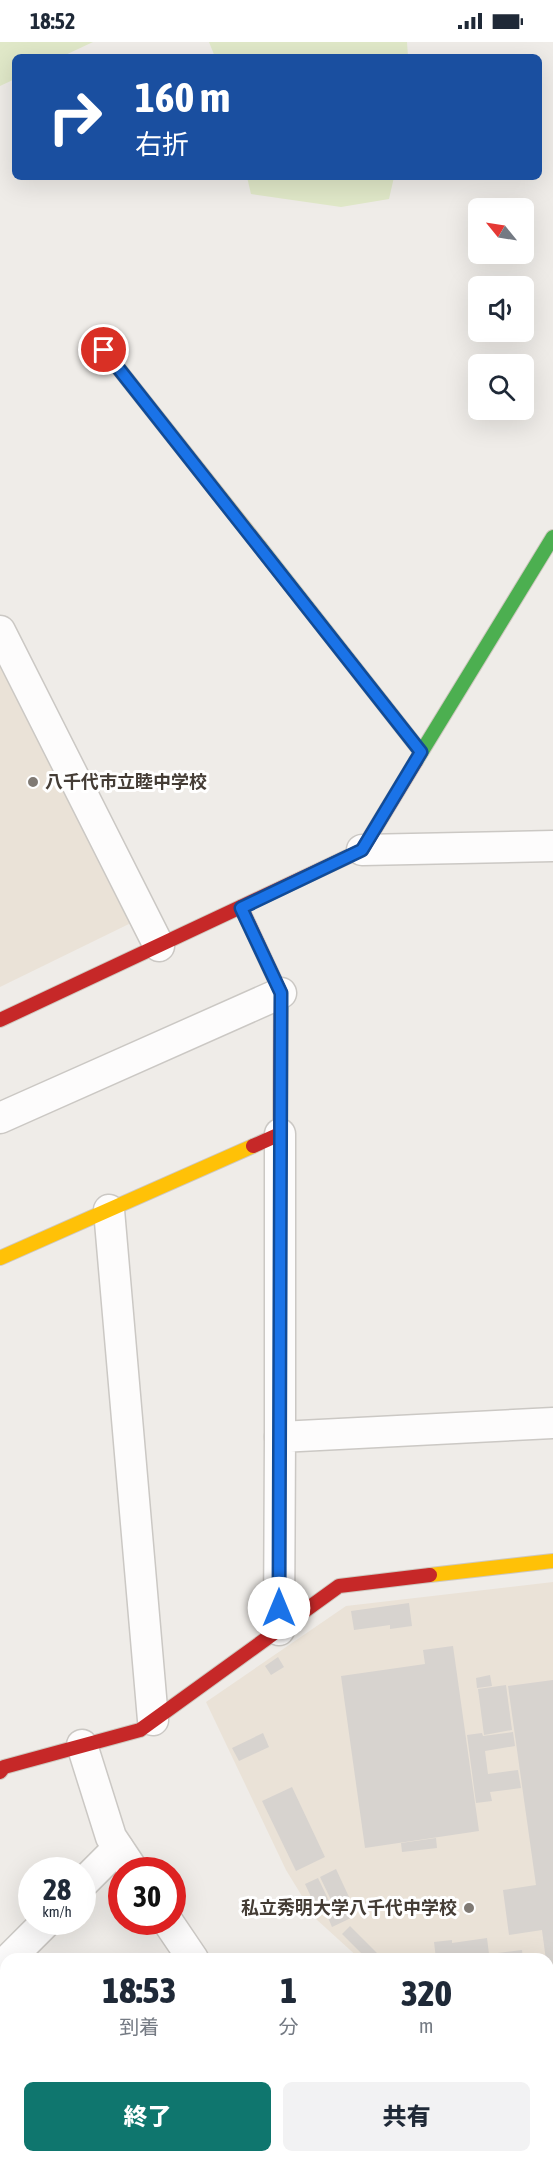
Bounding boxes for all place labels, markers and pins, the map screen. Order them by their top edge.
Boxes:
pin [78,324,129,375]
place label: 八千代市立睦中学校 [45,771,207,792]
marker: 八千代市立睦中学校 [26,775,40,789]
place label: 私立秀明大学八千代中学校 [241,1897,457,1918]
marker: 私立秀明大学八千代中学校 [462,1901,476,1915]

